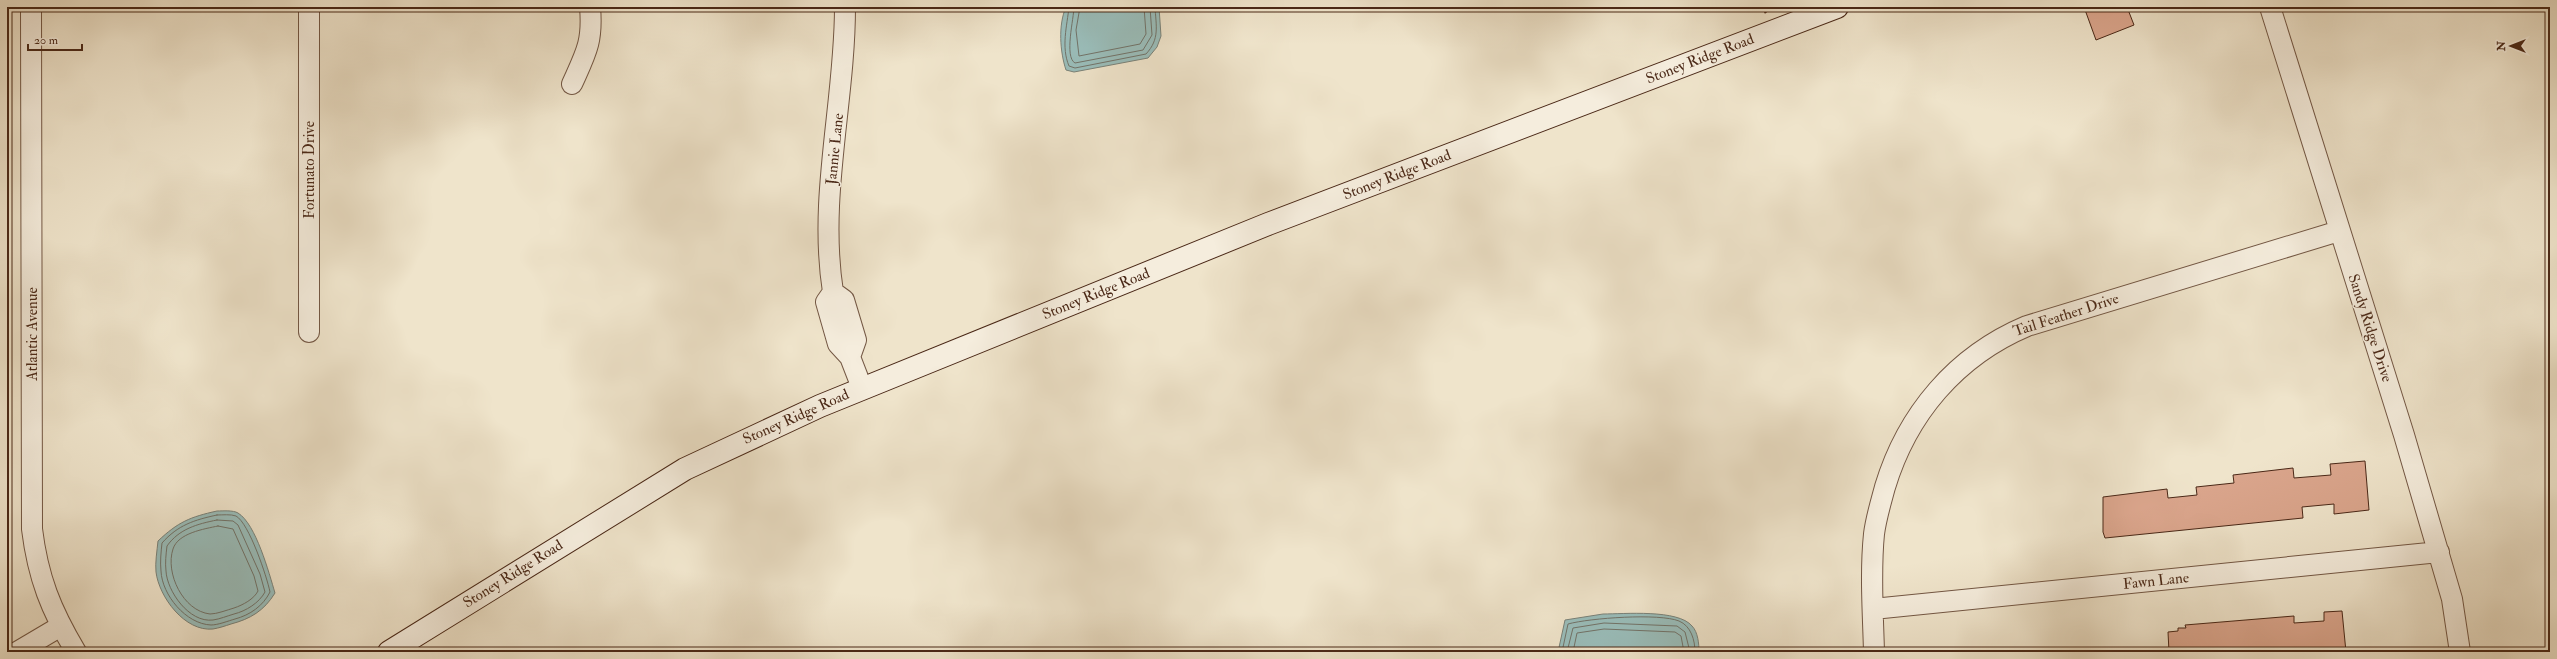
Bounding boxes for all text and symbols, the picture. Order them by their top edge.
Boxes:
scale bar [28,26,82,52]
north arrow [2491,26,2531,66]
street label: Stoney Ridge Road [1643,29,1757,88]
text: 20 m [34,33,59,48]
text: N [2495,40,2508,52]
street label: Jannie Lane [822,112,849,187]
street label: Fortunato Drive [300,121,319,219]
street label: Stoney Ridge Road [1340,145,1454,204]
street label: Stoney Ridge Road [1039,264,1153,324]
street label: Sandy Ridge Drive [2344,272,2396,384]
street label: Atlantic Avenue [23,287,42,382]
street label: Tail Feather Drive [2011,289,2121,341]
street label: Stoney Ridge Road [740,385,853,449]
street label: Stoney Ridge Road [459,535,567,612]
street label: Fawn Lane [2122,568,2190,594]

